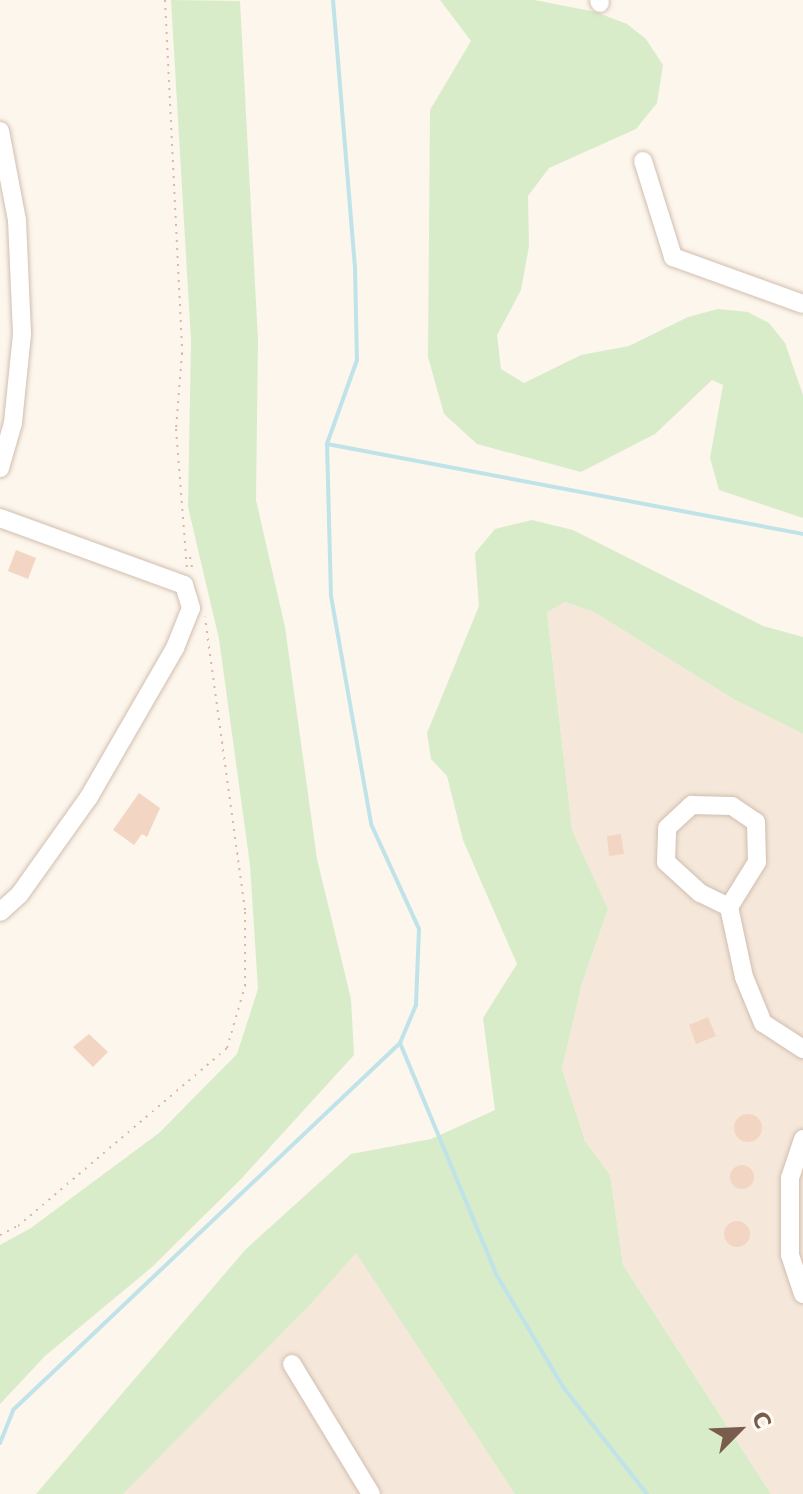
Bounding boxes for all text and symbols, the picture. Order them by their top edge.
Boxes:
north arrow [699,1390,779,1470]
text: С [747,1408,776,1432]

